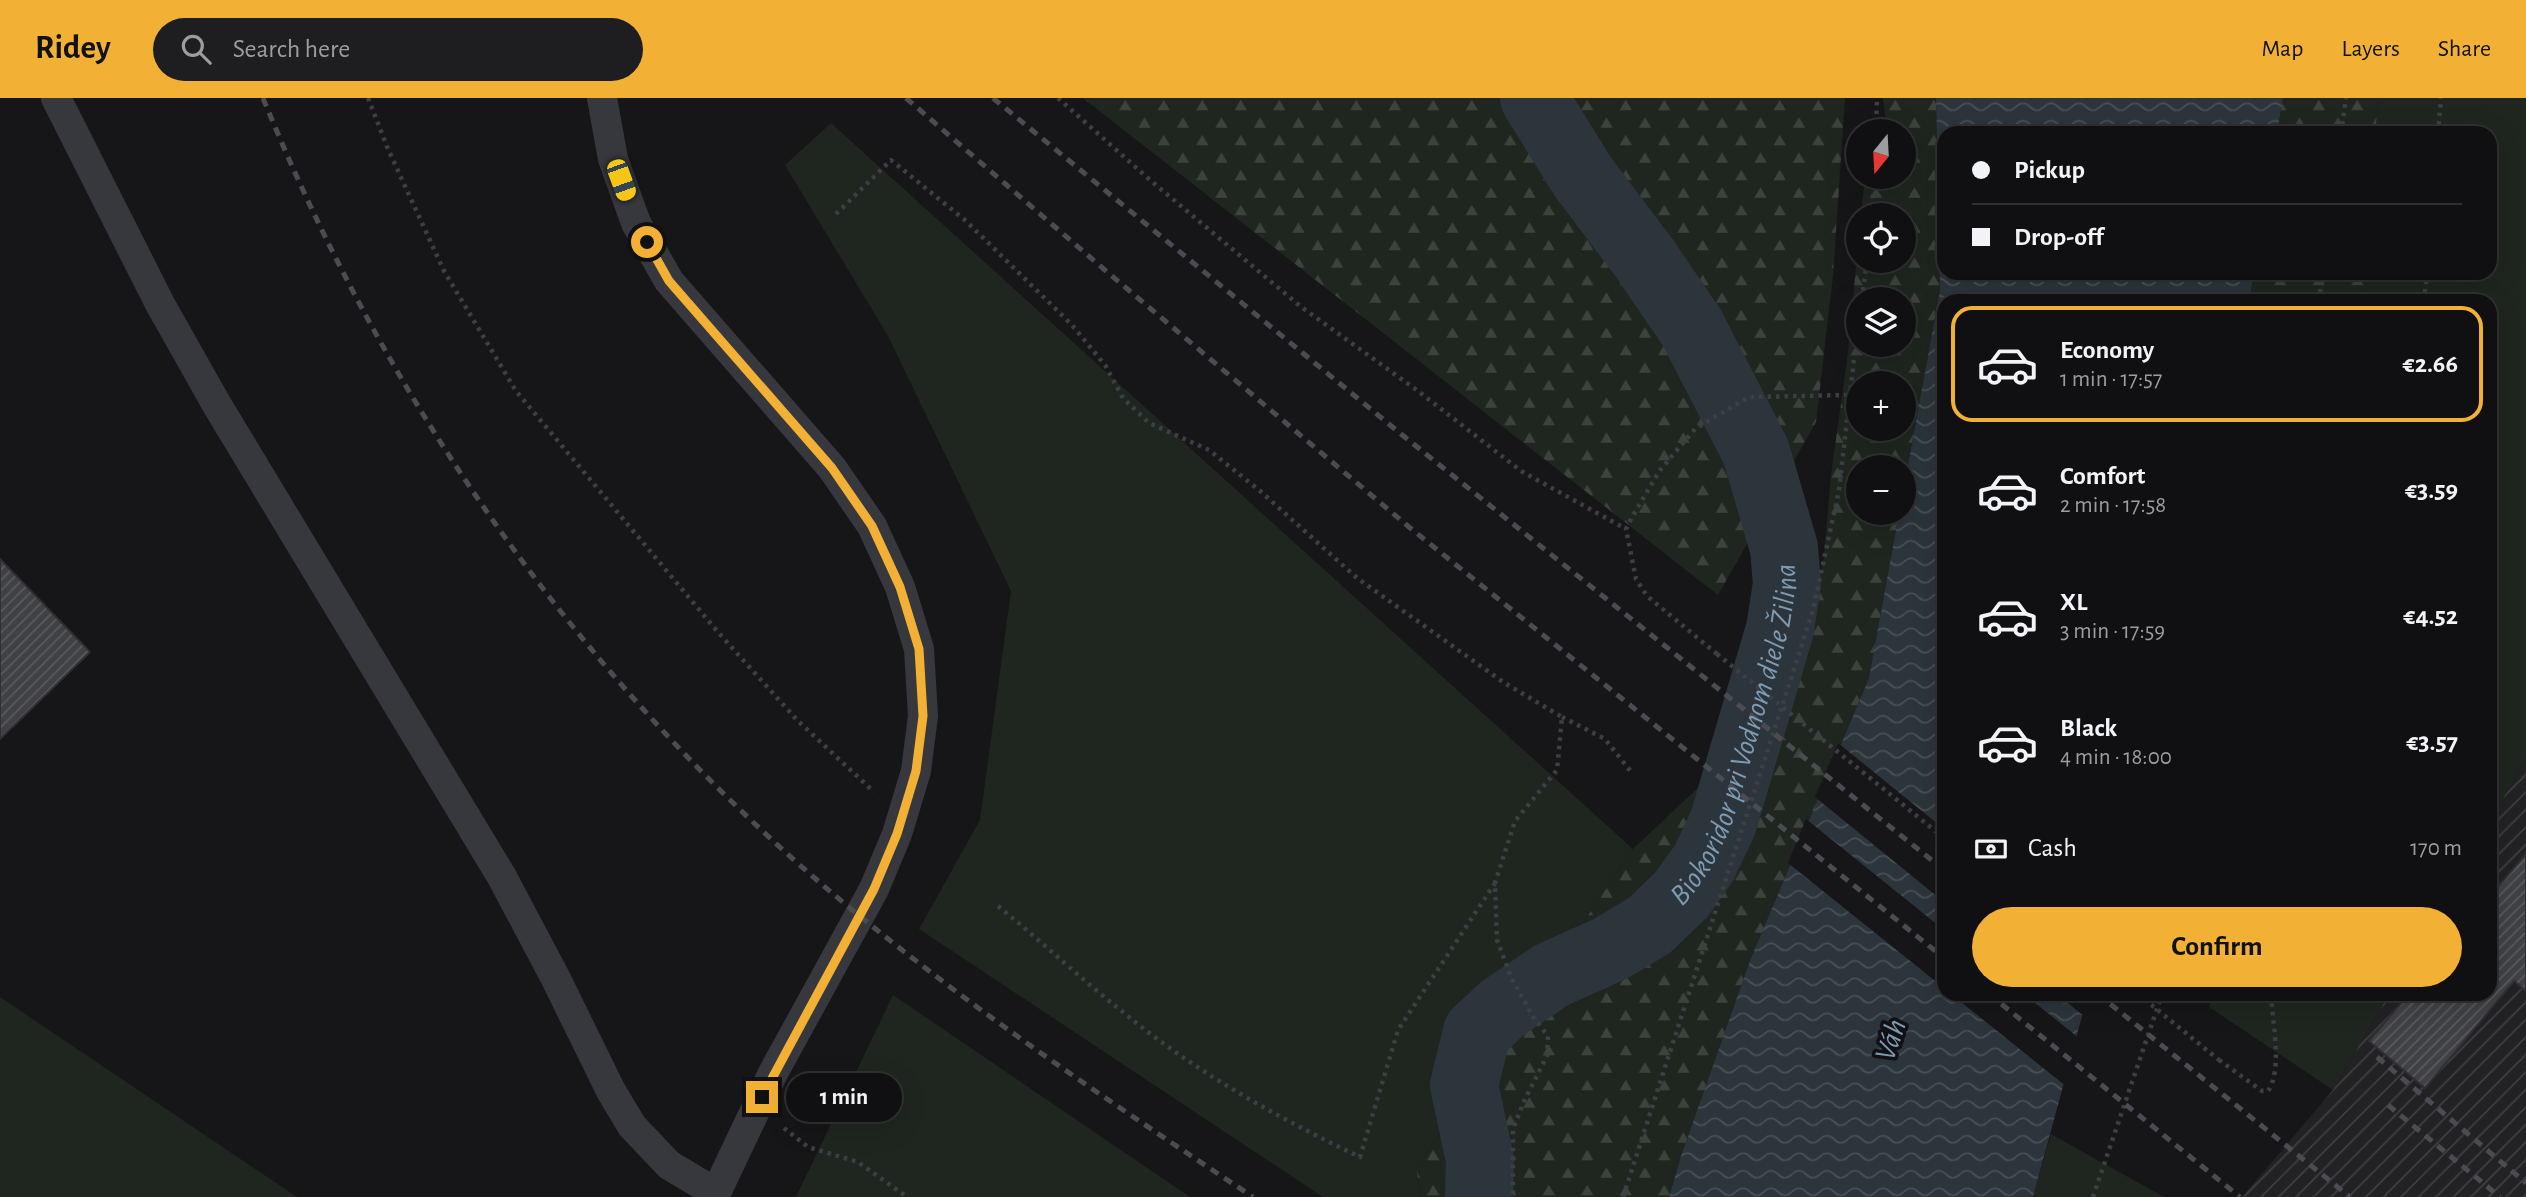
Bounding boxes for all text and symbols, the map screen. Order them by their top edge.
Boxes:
search box [153,18,643,81]
icon: search [177,30,215,68]
text: Ridey [35,32,111,65]
text: Search here [233,36,350,62]
text: Map [2261,37,2303,61]
text: Layers [2341,37,2400,61]
text: Share [2438,37,2491,61]
north arrow [1846,119,1916,189]
map controls [1846,119,1916,525]
car [604,157,639,203]
text: Pickup [2014,157,2085,183]
button: locate [1846,203,1916,273]
text: Drop-off [2014,224,2103,250]
route start [631,226,663,258]
button: layers [1846,287,1916,357]
icon: car [1976,333,2039,396]
text: Economy [2060,337,2154,363]
text: €2.66 [2403,351,2458,377]
text: 1 min · 17:57 [2060,368,2162,391]
button: + [1846,371,1916,441]
button: − [1846,455,1916,525]
icon: car [1976,459,2039,522]
text: Comfort [2060,463,2145,489]
text: €3.59 [2405,477,2458,503]
text: 2 min · 17:58 [2060,494,2166,517]
water label: Biokoridor pri Vodnom diele Žilina [1665,563,1803,911]
icon: car [1976,585,2039,648]
text: XL [2060,589,2087,615]
text: €4.52 [2403,603,2458,629]
text: 3 min · 17:59 [2060,620,2165,643]
icon: car [1976,711,2039,774]
text: Black [2060,715,2117,741]
text: €3.57 [2406,729,2458,755]
text: 4 min · 18:00 [2060,746,2172,769]
icon: cash [1972,830,2010,868]
text: Cash [2028,835,2077,861]
text: 170 m [2410,837,2462,860]
button: Confirm [1972,907,2462,987]
water label: Váh [1870,1015,1912,1065]
callout: 1 min [786,1072,902,1122]
route end [746,1081,778,1113]
text: 1 min [820,1086,868,1109]

